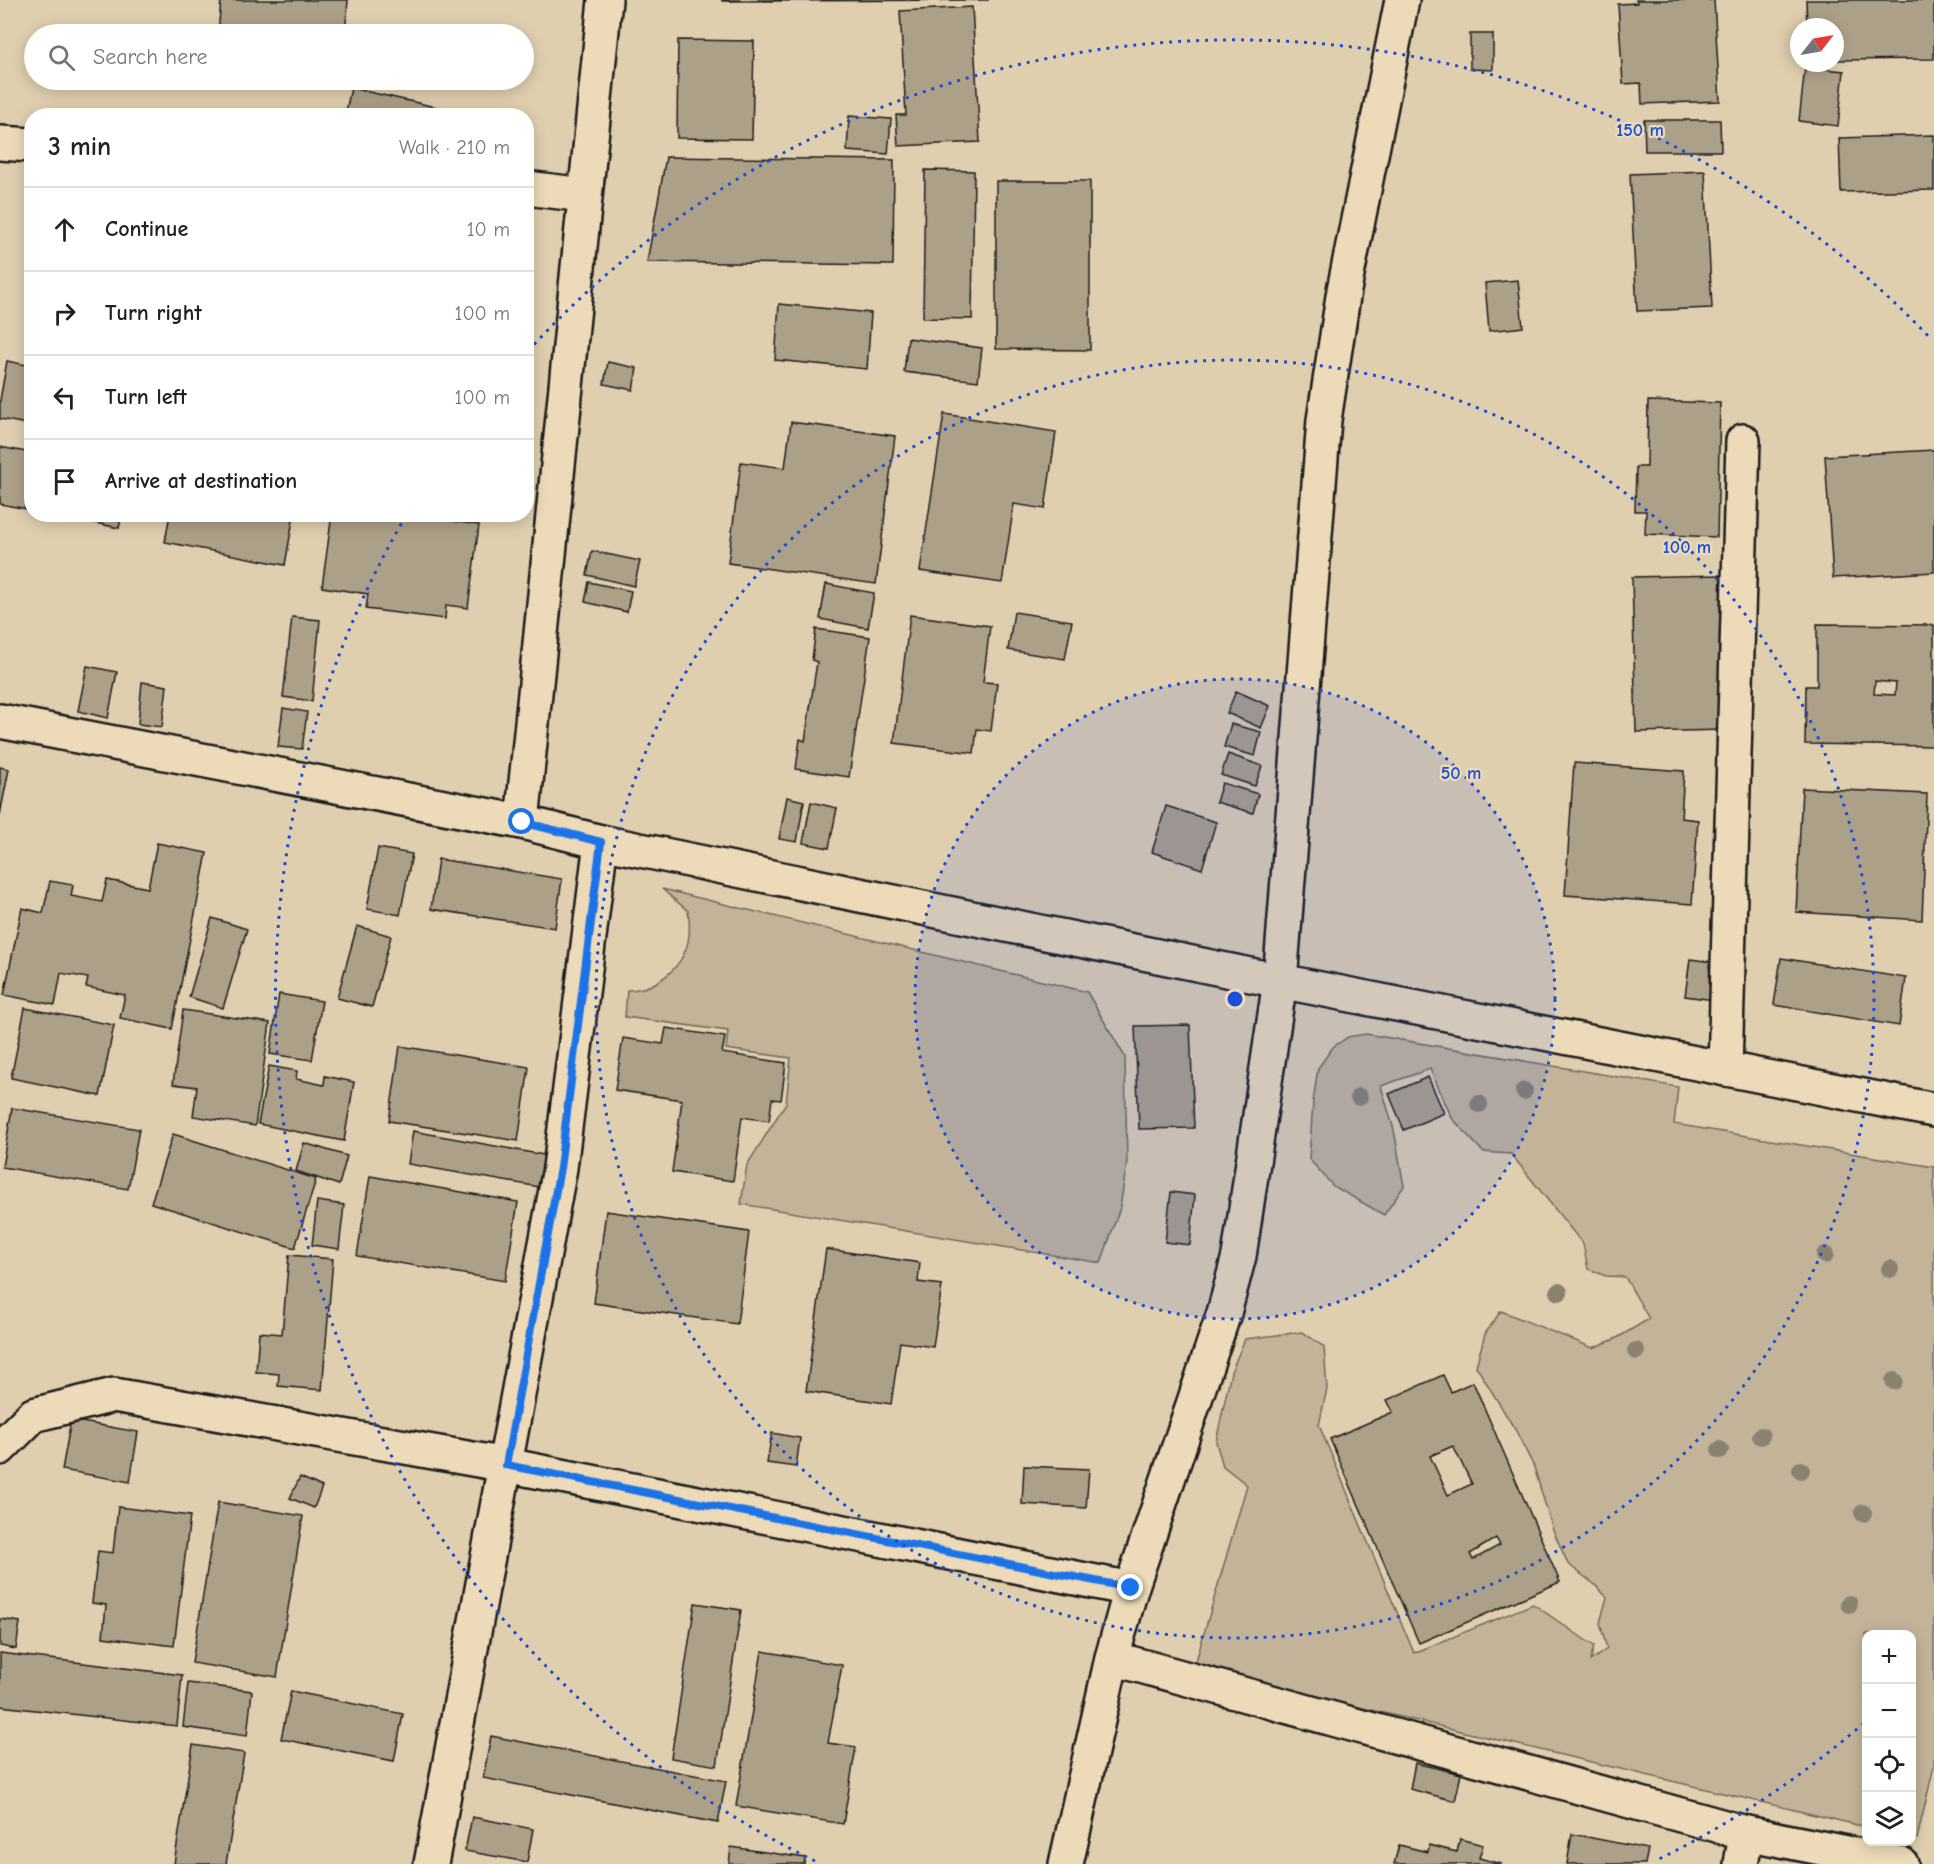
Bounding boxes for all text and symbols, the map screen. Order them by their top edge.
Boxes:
north arrow [1790,18,1844,72]
search box [24,24,534,90]
icon: search [45,41,78,74]
text: Search here [93,44,208,70]
text: 150 m [1616,120,1664,141]
text: 3 min [48,132,111,162]
text: Walk · 210 m [399,136,510,159]
icon: ahead [48,213,81,246]
text: Continue [105,216,188,242]
text: 10 m [467,218,510,241]
icon: right [48,297,81,330]
text: Turn right [105,300,202,326]
text: 100 m [455,302,510,325]
icon: left [48,381,81,414]
text: Turn left [105,384,187,410]
text: 100 m [455,386,510,409]
icon: arrive [48,465,81,498]
text: Arrive at destination [105,468,297,494]
text: 100 m [1663,537,1711,558]
text: 50 m [1441,763,1481,784]
route start [508,808,534,834]
centre of rings [1225,989,1245,1009]
route end [1117,1574,1143,1600]
map controls [1862,1630,1916,1846]
button: + [1862,1630,1916,1684]
button: − [1862,1684,1916,1738]
button: locate [1862,1738,1916,1792]
button: layers [1862,1792,1916,1846]

